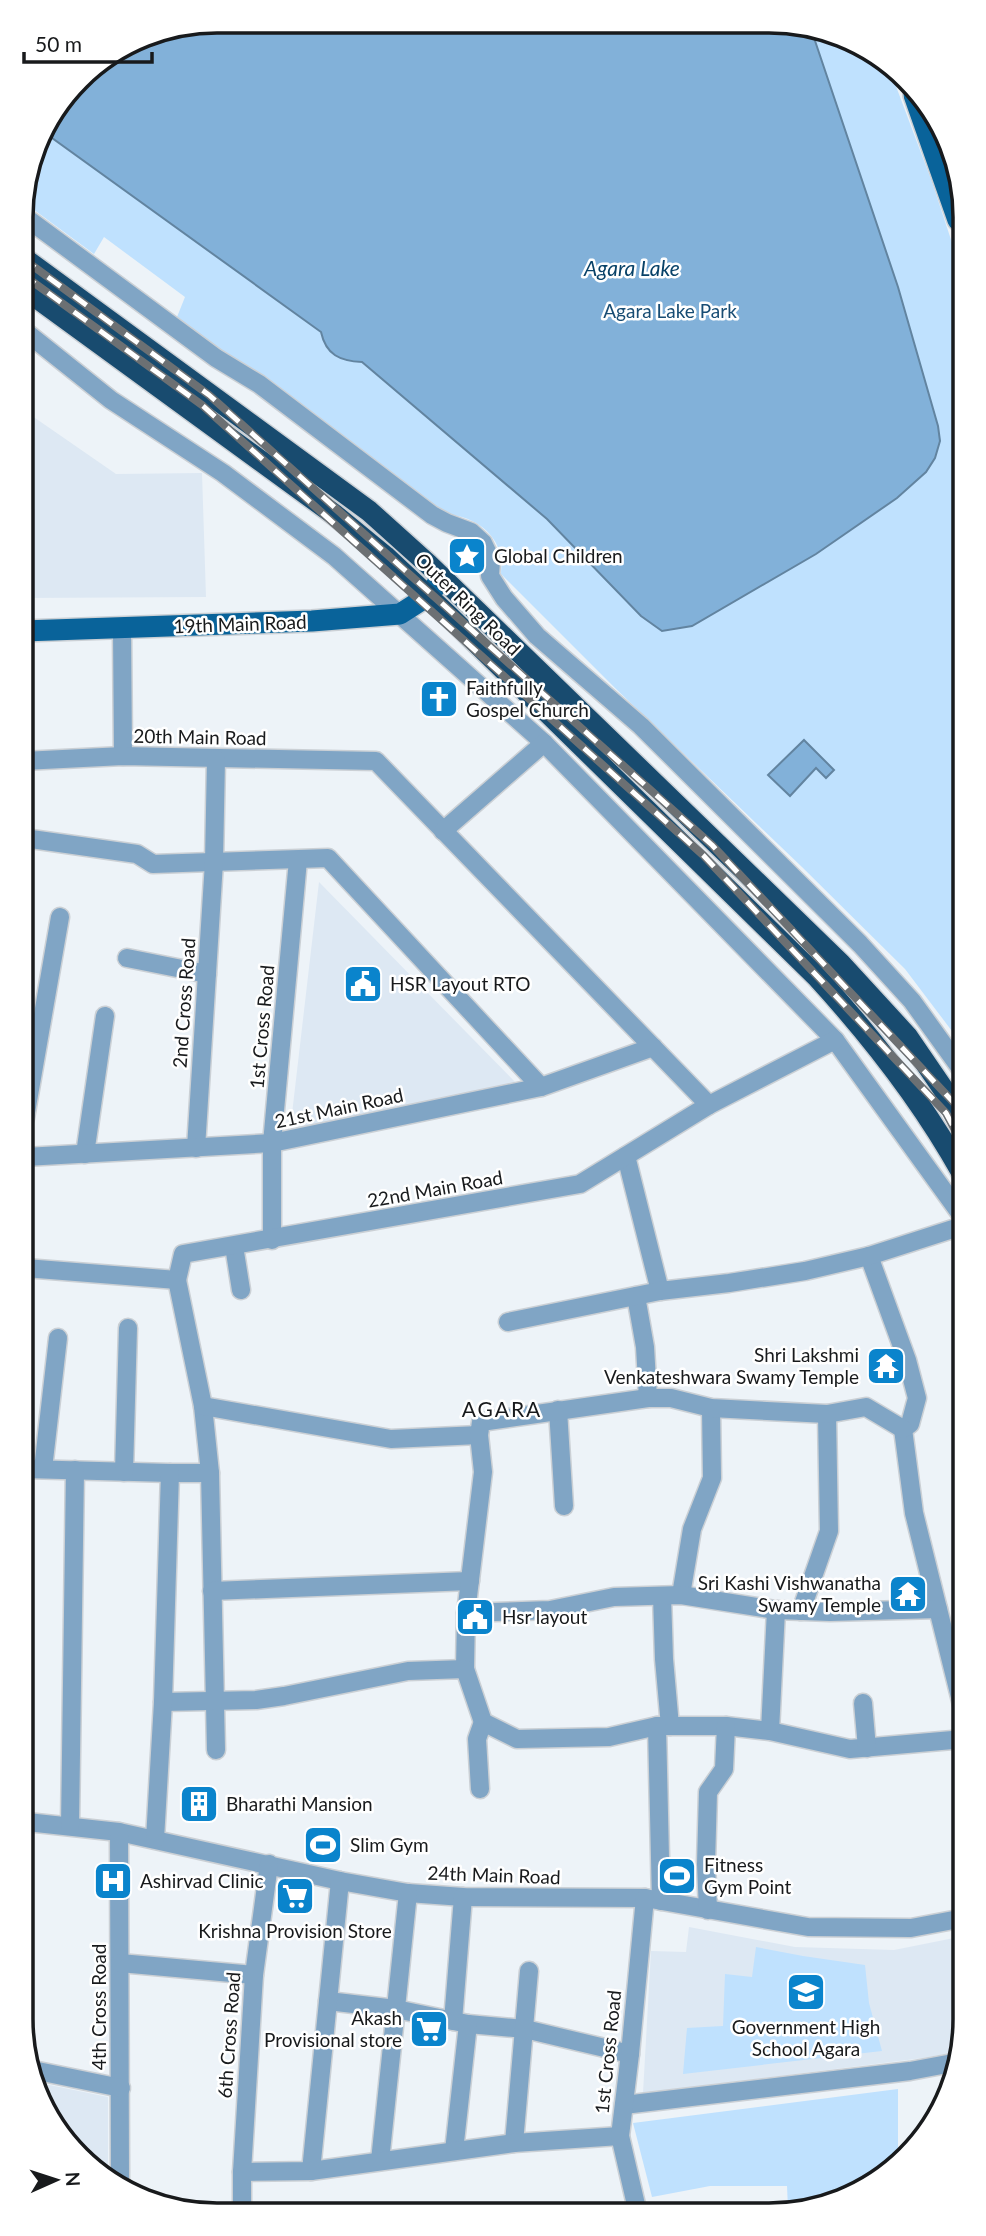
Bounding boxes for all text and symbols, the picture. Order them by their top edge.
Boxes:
scale bar [24,21,152,65]
text: 50 m [35,31,82,56]
water label: Agara Lake [583,255,680,280]
park label: Agara Lake Park [603,299,737,322]
place icon: Global Children [446,535,488,577]
place label: Global Children [494,544,623,567]
street label: Outer Ring Road [411,548,526,660]
street label: 19th Main Road [173,610,307,637]
place label: Faithfully Gospel Church [466,676,589,721]
church icon: Faithfully Gospel Church [418,678,460,720]
street label: 20th Main Road [133,724,267,749]
street label: 2nd Cross Road [167,937,200,1069]
public building icon: HSR Layout RTO [342,963,384,1005]
street label: 1st Cross Road [245,964,278,1090]
place label: HSR Layout RTO [390,972,530,995]
street label: 21st Main Road [272,1083,405,1132]
street label: 22nd Main Road [365,1165,504,1212]
place label: Shri Lakshmi Venkateshwara Swamy Temple [604,1343,859,1388]
temple icon: Shri Lakshmi Venkateshwara Swamy Temple [865,1345,907,1387]
district label: AGARA [462,1396,542,1421]
place label: Sri Kashi Vishwanatha Swamy Temple [698,1571,881,1616]
temple icon: Sri Kashi Vishwanatha Swamy Temple [887,1573,929,1615]
public building icon: Hsr layout [454,1596,496,1638]
place label: Hsr layout [502,1605,587,1628]
building icon: Bharathi Mansion [178,1783,220,1825]
place label: Bharathi Mansion [226,1792,373,1815]
sports icon: Slim Gym [302,1824,344,1866]
place label: Slim Gym [350,1833,429,1856]
place label: Fitness Gym Point [704,1853,792,1898]
sports icon: Fitness Gym Point [656,1855,698,1897]
hospital icon: Ashirvad Clinic [92,1860,134,1902]
street label: 24th Main Road [427,1861,561,1888]
place label: Ashirvad Clinic [140,1869,264,1892]
supermarket icon: Krishna Provision Store [274,1875,316,1917]
place label: Krishna Provision Store [198,1919,392,1942]
street label: 4th Cross Road [87,1944,110,2070]
street label: 6th Cross Road [213,1971,244,2099]
school or university icon: Government High School Agara [785,1971,827,2013]
street label: 1st Cross Road [590,1989,625,2115]
place label: Akash Provisional store [264,2006,402,2051]
supermarket icon: Akash Provisional store [408,2008,450,2050]
place label: Government High School Agara [732,2015,880,2060]
north arrow [21,2145,91,2215]
text: N [62,2171,85,2187]

